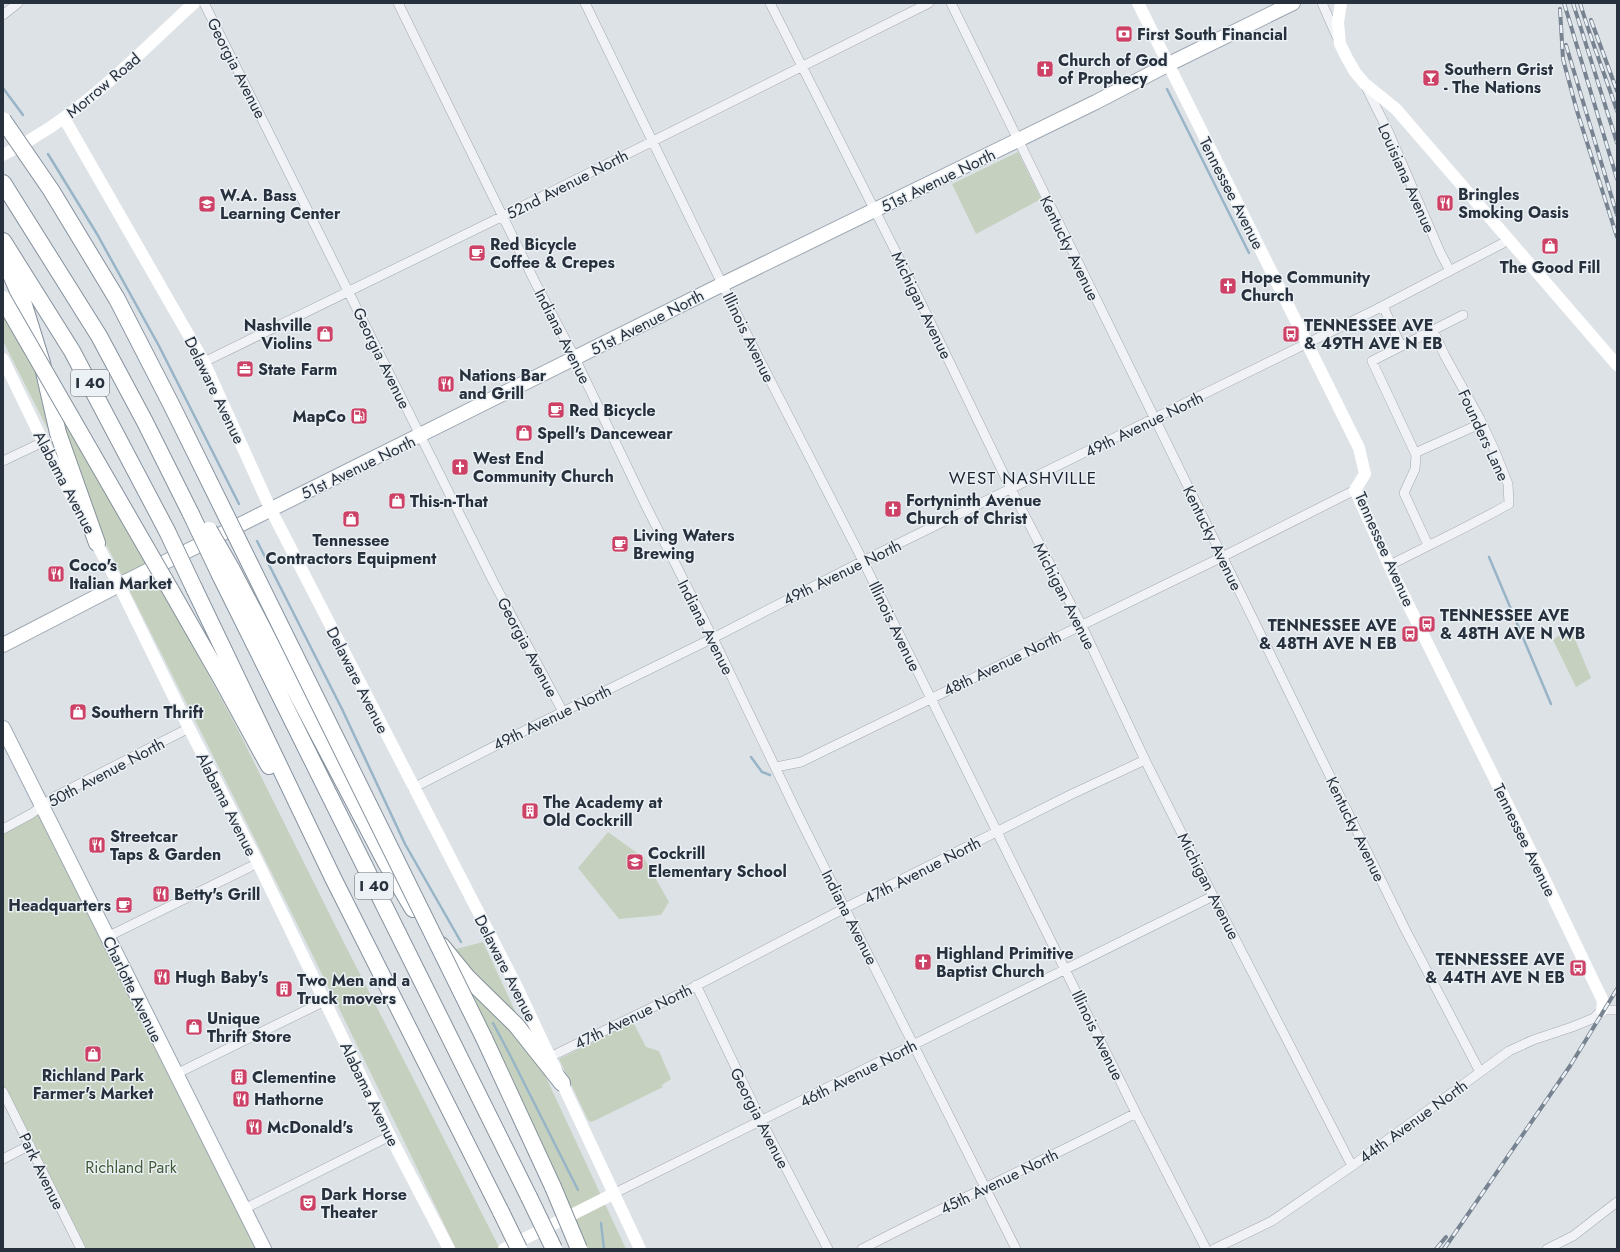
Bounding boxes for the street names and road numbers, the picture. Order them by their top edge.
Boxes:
street label: Georgia Avenue [201,14,272,123]
street label: Morrow Road [61,47,146,123]
street label: Louisiana Avenue [1372,120,1441,237]
street label: Tennessee Avenue [1193,133,1270,253]
street label: 51st Avenue North [877,143,999,218]
street label: 52nd Avenue North [502,144,632,225]
street label: Kentucky Avenue [1034,192,1105,305]
street label: Michigan Avenue [886,248,958,363]
street label: 51st Avenue North [586,284,708,361]
street label: Indiana Avenue [529,285,596,388]
street label: Illinois Avenue [717,288,780,386]
street label: Georgia Avenue [347,304,416,413]
street label: Delaware Avenue [179,333,251,448]
road number: I 40 [71,370,109,396]
street label: 49th Avenue North [1081,386,1207,463]
street label: Founders Lane [1452,386,1515,485]
street label: Alabama Avenue [28,427,101,538]
street label: 51st Avenue North [297,430,419,505]
street label: Kentucky Avenue [1177,482,1248,595]
street label: Tennessee Avenue [1349,488,1420,610]
street label: 49th Avenue North [779,534,905,611]
street label: Michigan Avenue [1028,539,1101,654]
street label: Indiana Avenue [672,576,739,679]
street label: Illinois Avenue [863,577,926,675]
street label: Georgia Avenue [492,593,564,701]
street label: Delaware Avenue [321,623,394,738]
street label: 48th Avenue North [939,625,1065,702]
street label: 49th Avenue North [489,679,615,756]
street label: 50th Avenue North [44,732,169,813]
street label: Alabama Avenue [191,748,263,860]
street label: Kentucky Avenue [1320,773,1391,886]
street label: Tennessee Avenue [1487,780,1562,901]
street label: Michigan Avenue [1172,829,1245,944]
street label: 47th Avenue North [860,831,985,910]
street label: Indiana Avenue [816,866,883,969]
road number: I 40 [355,873,393,899]
street label: Delaware Avenue [469,911,542,1026]
street label: Charlotte Avenue [97,932,168,1046]
street label: 47th Avenue North [571,978,696,1055]
street label: Illinois Avenue [1066,986,1129,1084]
street label: 46th Avenue North [795,1034,921,1113]
street label: Alabama Avenue [334,1038,405,1150]
street label: Georgia Avenue [724,1064,795,1173]
street label: 44th Avenue North [1354,1074,1472,1169]
street label: Park Avenue [13,1129,70,1214]
street label: 45th Avenue North [936,1143,1062,1220]

